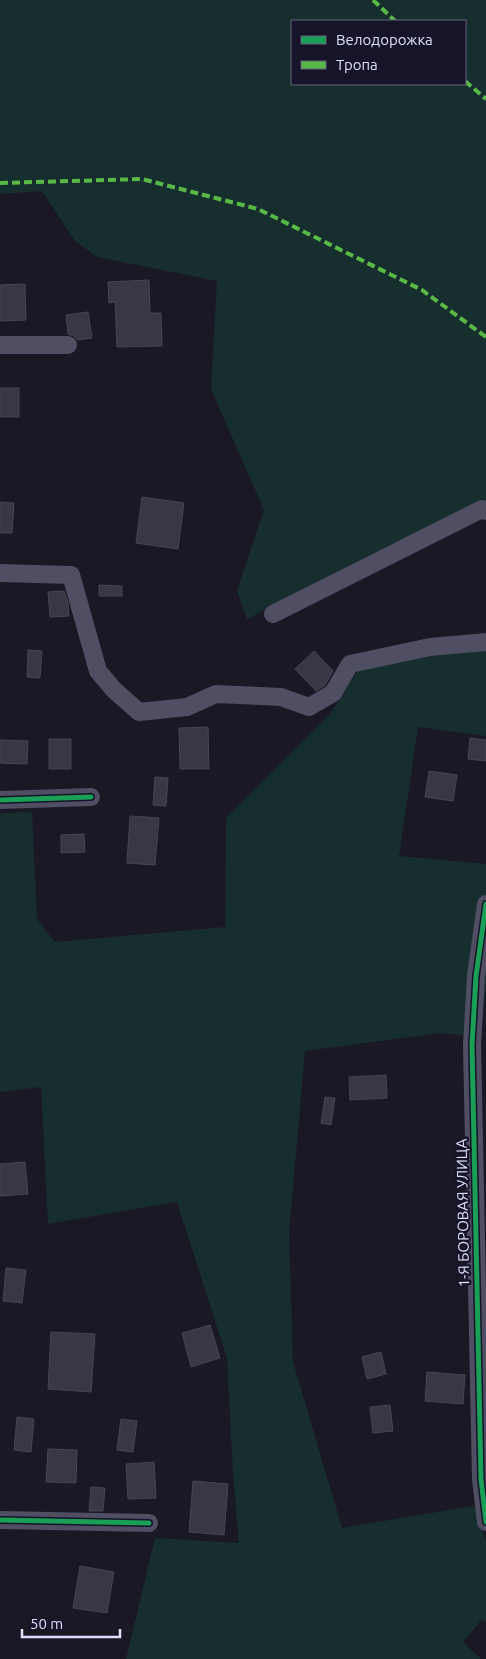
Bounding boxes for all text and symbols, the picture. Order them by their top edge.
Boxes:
legend [291,20,466,85]
text: Велодорожка [336,31,433,48]
text: Тропа [336,56,378,73]
street label: 1-Я БОРОВАЯ УЛИЦА [453,1138,472,1288]
scale bar [22,1606,120,1638]
text: 50 m [30,1615,63,1632]

